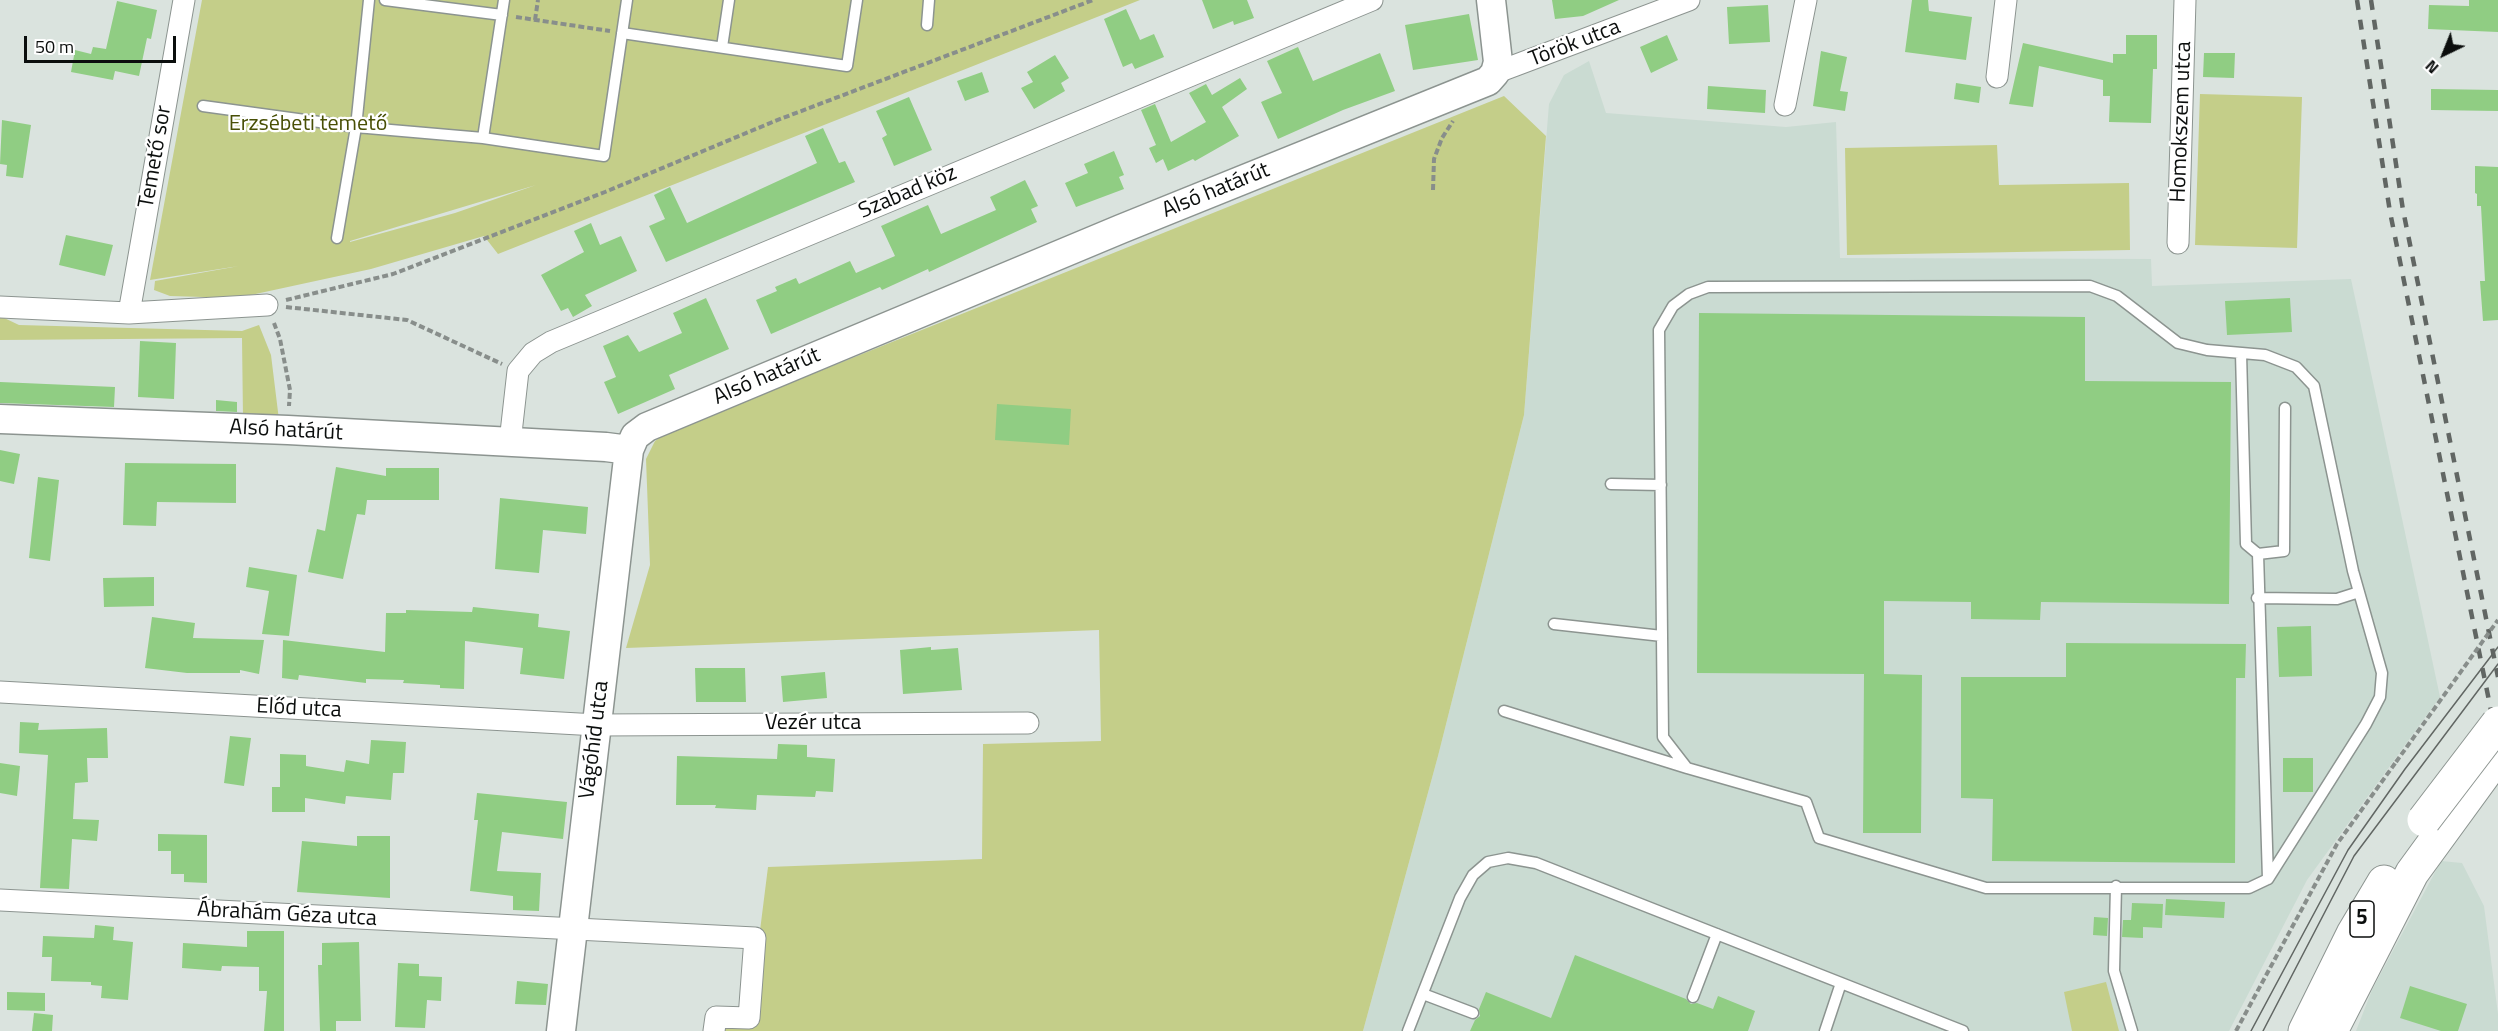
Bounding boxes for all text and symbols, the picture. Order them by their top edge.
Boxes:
street label: Török utca [1526,15,1624,73]
scale bar [27,24,178,62]
north arrow [2414,24,2474,84]
text: 50 m [35,33,74,60]
street label: Homokszem utca [2166,41,2198,203]
text: N [2419,55,2444,80]
street label: Temető sor [134,104,178,210]
park label: Erzsébeti temető [229,112,387,138]
street label: Alsó határút [1158,158,1274,224]
street label: Szabad köz [855,161,961,225]
street label: Alsó határút [710,343,824,411]
street label: Alsó határút [229,415,343,447]
street label: Vágóhíd utca [575,679,615,801]
street label: Előd utca [256,694,342,724]
street label: Vezér utca [765,711,861,737]
street label: Ábrahám Géza utca [196,897,378,933]
road number: 5 [2350,901,2374,937]

